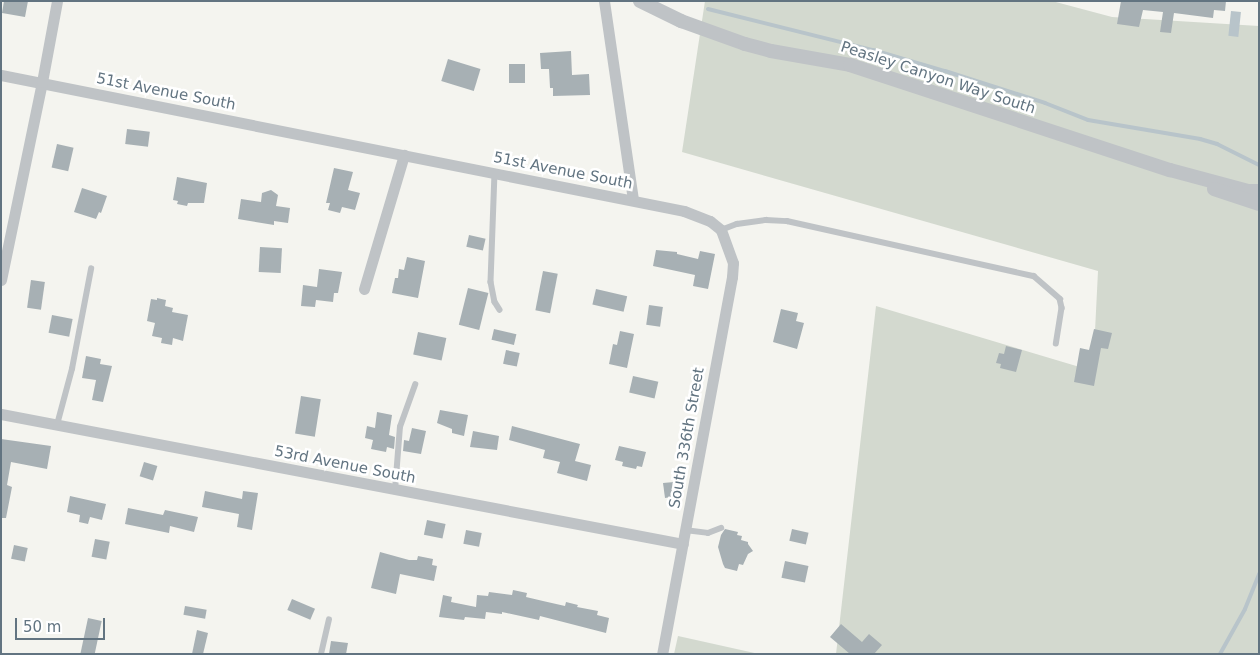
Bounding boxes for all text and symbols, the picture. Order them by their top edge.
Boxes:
street label: Peasley Canyon Way South [838,38,1038,118]
street label: 51st Avenue South [95,70,237,114]
street label: 51st Avenue South [492,149,634,193]
street label: South 336th Street [666,366,708,510]
street label: 53rd Avenue South [273,442,417,488]
scale bar [18,608,108,640]
text: 50 m [23,618,61,636]

